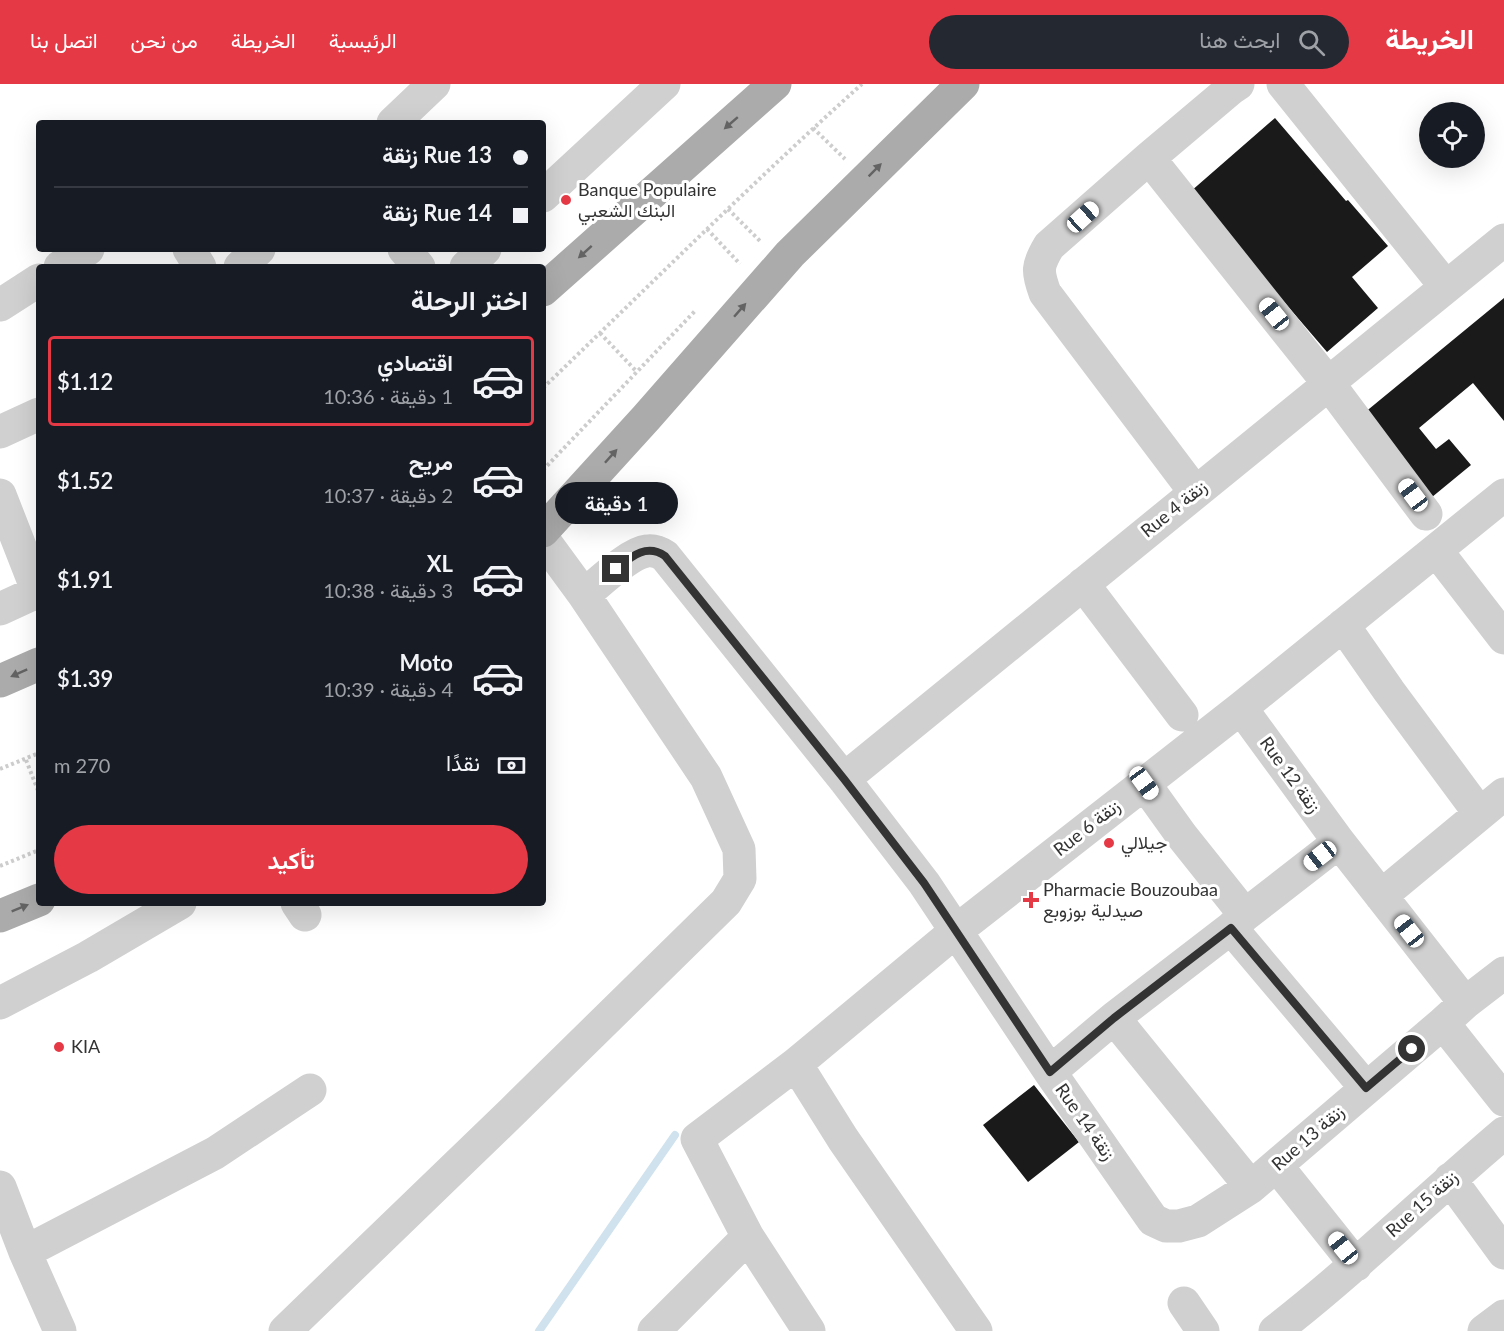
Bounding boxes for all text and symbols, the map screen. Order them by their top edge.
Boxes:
search box [929,15,1349,69]
text: الخريطة [1385,21,1474,55]
text: ابحث هنا [1199,26,1280,53]
icon: search [1295,26,1328,59]
text: اتصل بنا [30,27,98,52]
text: من نحن [131,27,198,52]
text: الخريطة [231,27,296,52]
text: الرئيسية [329,27,397,52]
map controls [1419,102,1485,168]
button: locate [1419,102,1485,168]
one-way arrow [724,116,739,129]
text: Rue 13 زنقة [382,141,492,168]
one-way arrow [868,163,883,177]
place label: Banque Populaire البنك الشعبي [578,178,717,226]
marker: Banque Populaire البنك الشعبي [559,193,573,207]
car [1064,198,1102,236]
text: Rue 14 زنقة [382,199,492,226]
one-way arrow [578,245,593,258]
text: اختر الرحلة [411,283,528,316]
car [1256,294,1292,334]
one-way arrow [733,303,747,318]
text: اقتصادي [377,349,453,376]
icon: car [471,354,525,408]
text: $1.12 [57,368,113,395]
text: 1 دقيقة · 10:36 [323,384,453,408]
text: مريح [409,448,453,475]
one-way arrow [603,449,617,463]
icon: car [471,453,525,507]
text: $1.52 [57,467,113,494]
street label: Rue 4 زنقة [1136,475,1211,542]
car [1395,475,1431,515]
callout: 1 دقيقة [554,482,678,524]
text: 2 دقيقة · 10:37 [323,483,453,507]
text: 1 دقيقة [585,491,648,515]
text: XL [427,550,453,577]
icon: car [471,552,525,606]
route end [602,555,629,582]
text: $1.91 [57,566,113,593]
text: 3 دقيقة · 10:38 [323,578,453,602]
text: Moto [399,649,453,676]
icon: car [471,651,525,705]
text: $1.39 [57,665,113,692]
one-way arrow [11,668,28,677]
text: 4 دقيقة · 10:39 [323,677,453,701]
street label: Rue 12 زنقة [1255,732,1326,817]
text: نقدًا [446,749,480,776]
icon: cash [495,749,528,782]
text: 270 m [54,753,110,777]
car [1126,763,1162,803]
street label: Rue 6 زنقة [1049,794,1125,861]
button: تأكيد [54,825,528,894]
place label: جيلالي [1121,831,1167,858]
marker: جيلالي [1102,836,1116,850]
car [1300,838,1340,874]
place label: Pharmacie Bouzoubaa صيدلية بوزوبع [1043,878,1218,923]
marker: Pharmacie Bouzoubaa صيدلية بوزوبع [1024,893,1038,907]
one-way arrow [11,903,29,913]
car [1391,911,1427,951]
place label: KIA [71,1035,101,1057]
route start [1398,1035,1425,1062]
marker: KIA [52,1040,66,1054]
street label: Rue 14 زنقة [1050,1079,1120,1165]
street label: Rue 13 زنقة [1267,1100,1349,1175]
street label: Rue 15 زنقة [1381,1165,1462,1242]
car [1325,1228,1361,1268]

